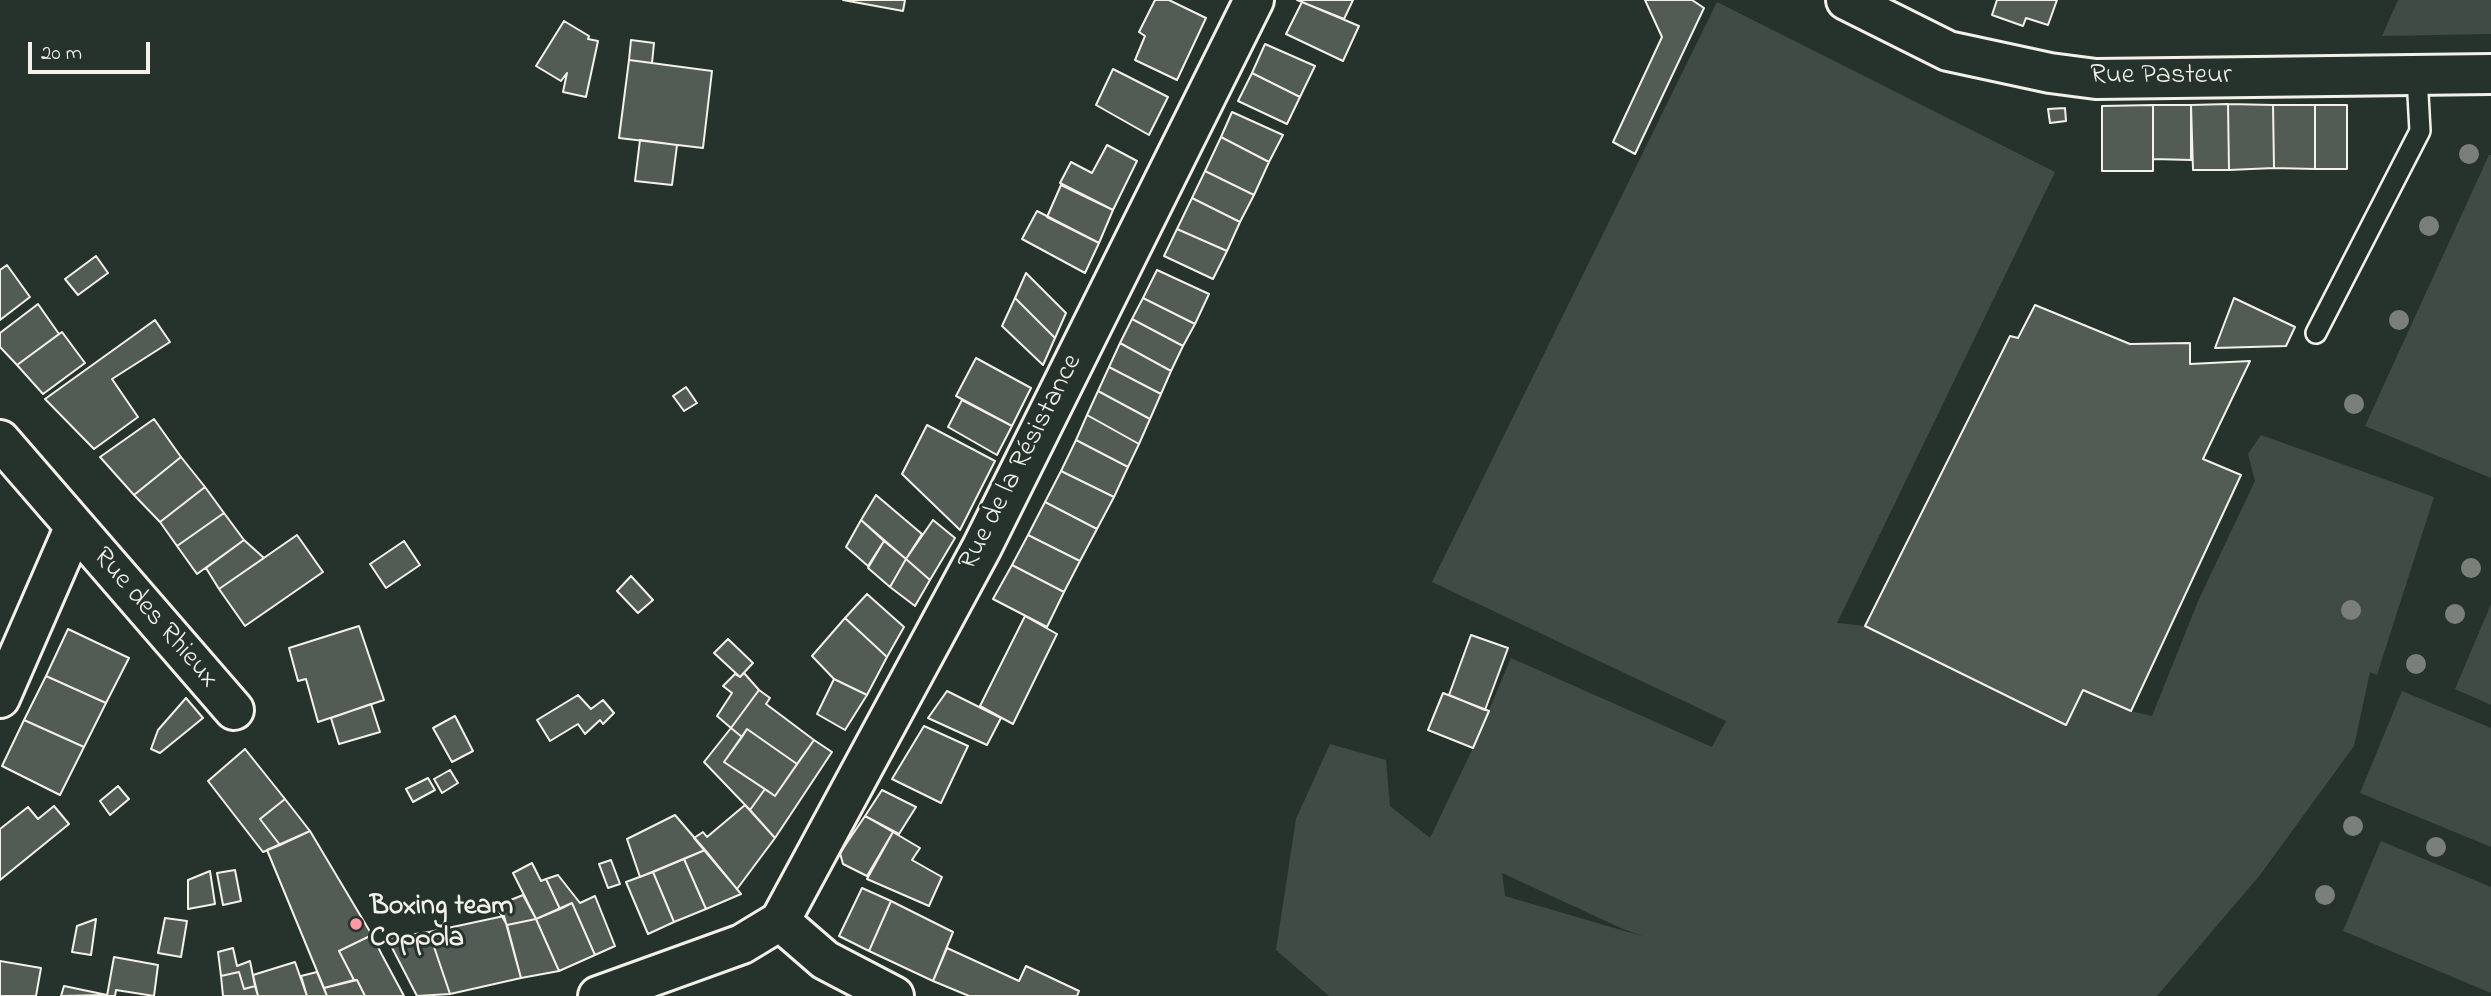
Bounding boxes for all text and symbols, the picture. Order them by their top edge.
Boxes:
scale bar [32,28,154,72]
text: 20 m [41,39,82,69]
street label: Rue Pasteur [2090,60,2232,94]
street label: Rue de la Résistance [953,349,1091,577]
street label: Rue des Rhieux [84,542,224,696]
place label: Boxing team Coppola [370,891,513,957]
marker: Boxing team Coppola [348,916,364,932]

